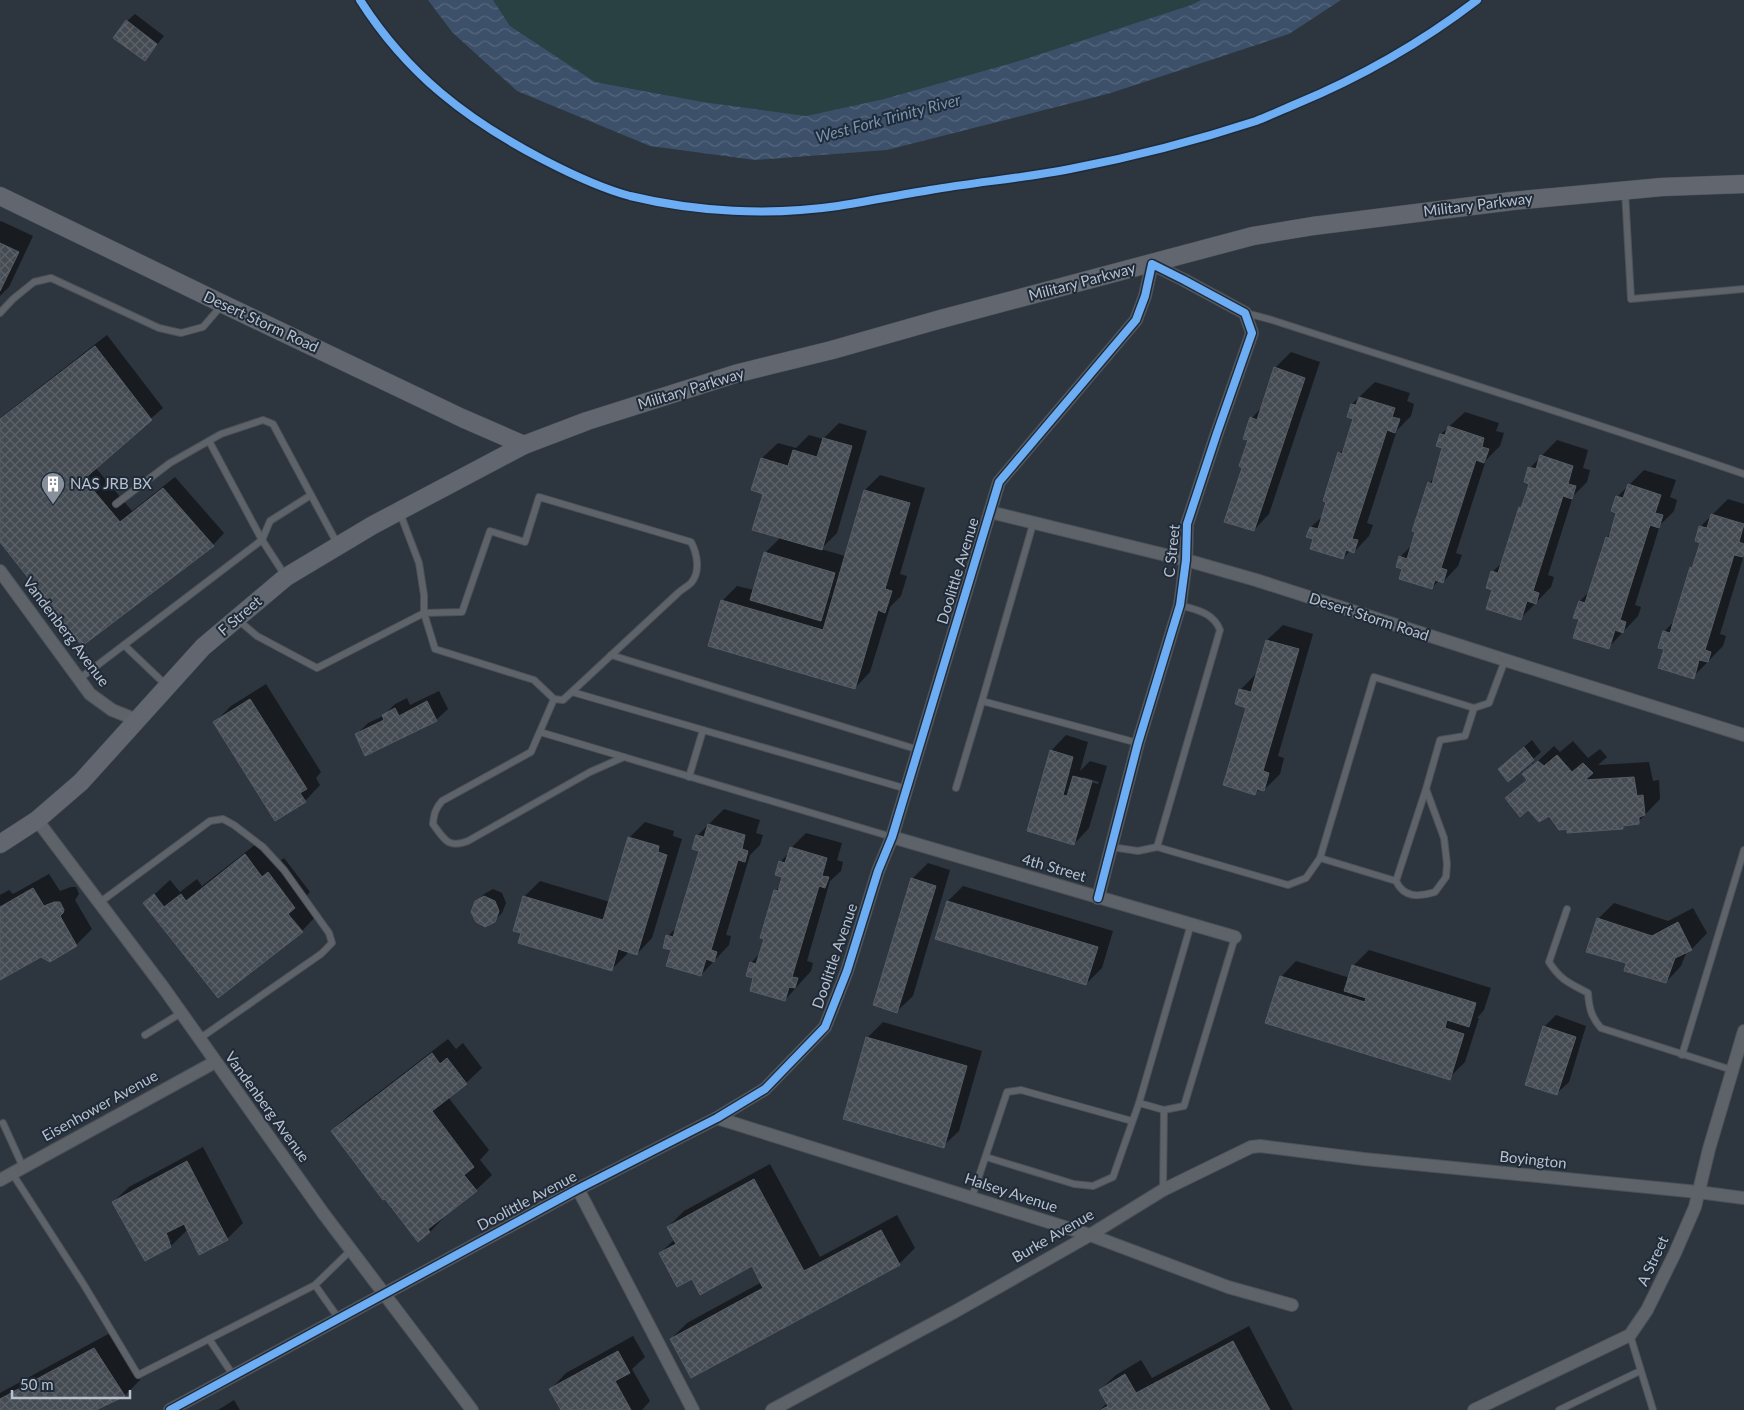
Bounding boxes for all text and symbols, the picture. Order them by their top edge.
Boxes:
water label: West Fork Trinity River [813,89,963,146]
street label: Military Parkway [1422,188,1534,220]
street label: Military Parkway [1026,258,1137,304]
street label: Desert Storm Road [201,287,322,356]
street label: Military Parkway [635,363,746,413]
building icon: NAS JRB BX [40,471,66,505]
place label: NAS JRB BX [70,474,152,492]
street label: Doolittle Avenue [932,515,982,626]
street label: C Street [1159,523,1183,578]
street label: Vandenberg Avenue [20,573,114,690]
street label: Desert Storm Road [1307,588,1431,644]
street label: F Street [214,591,265,639]
street label: 4th Street [1020,849,1089,885]
street label: Doolittle Avenue [808,901,861,1011]
street label: Vandenberg Avenue [222,1048,314,1165]
street label: Eisenhower Avenue [39,1066,161,1144]
street label: Boyington [1499,1147,1568,1171]
street label: Doolittle Avenue [474,1166,579,1234]
street label: Halsey Avenue [962,1169,1060,1216]
street label: Burke Avenue [1008,1204,1097,1266]
street label: A Street [1633,1232,1672,1288]
scale bar [12,1368,130,1400]
text: 50 m [20,1375,54,1393]

